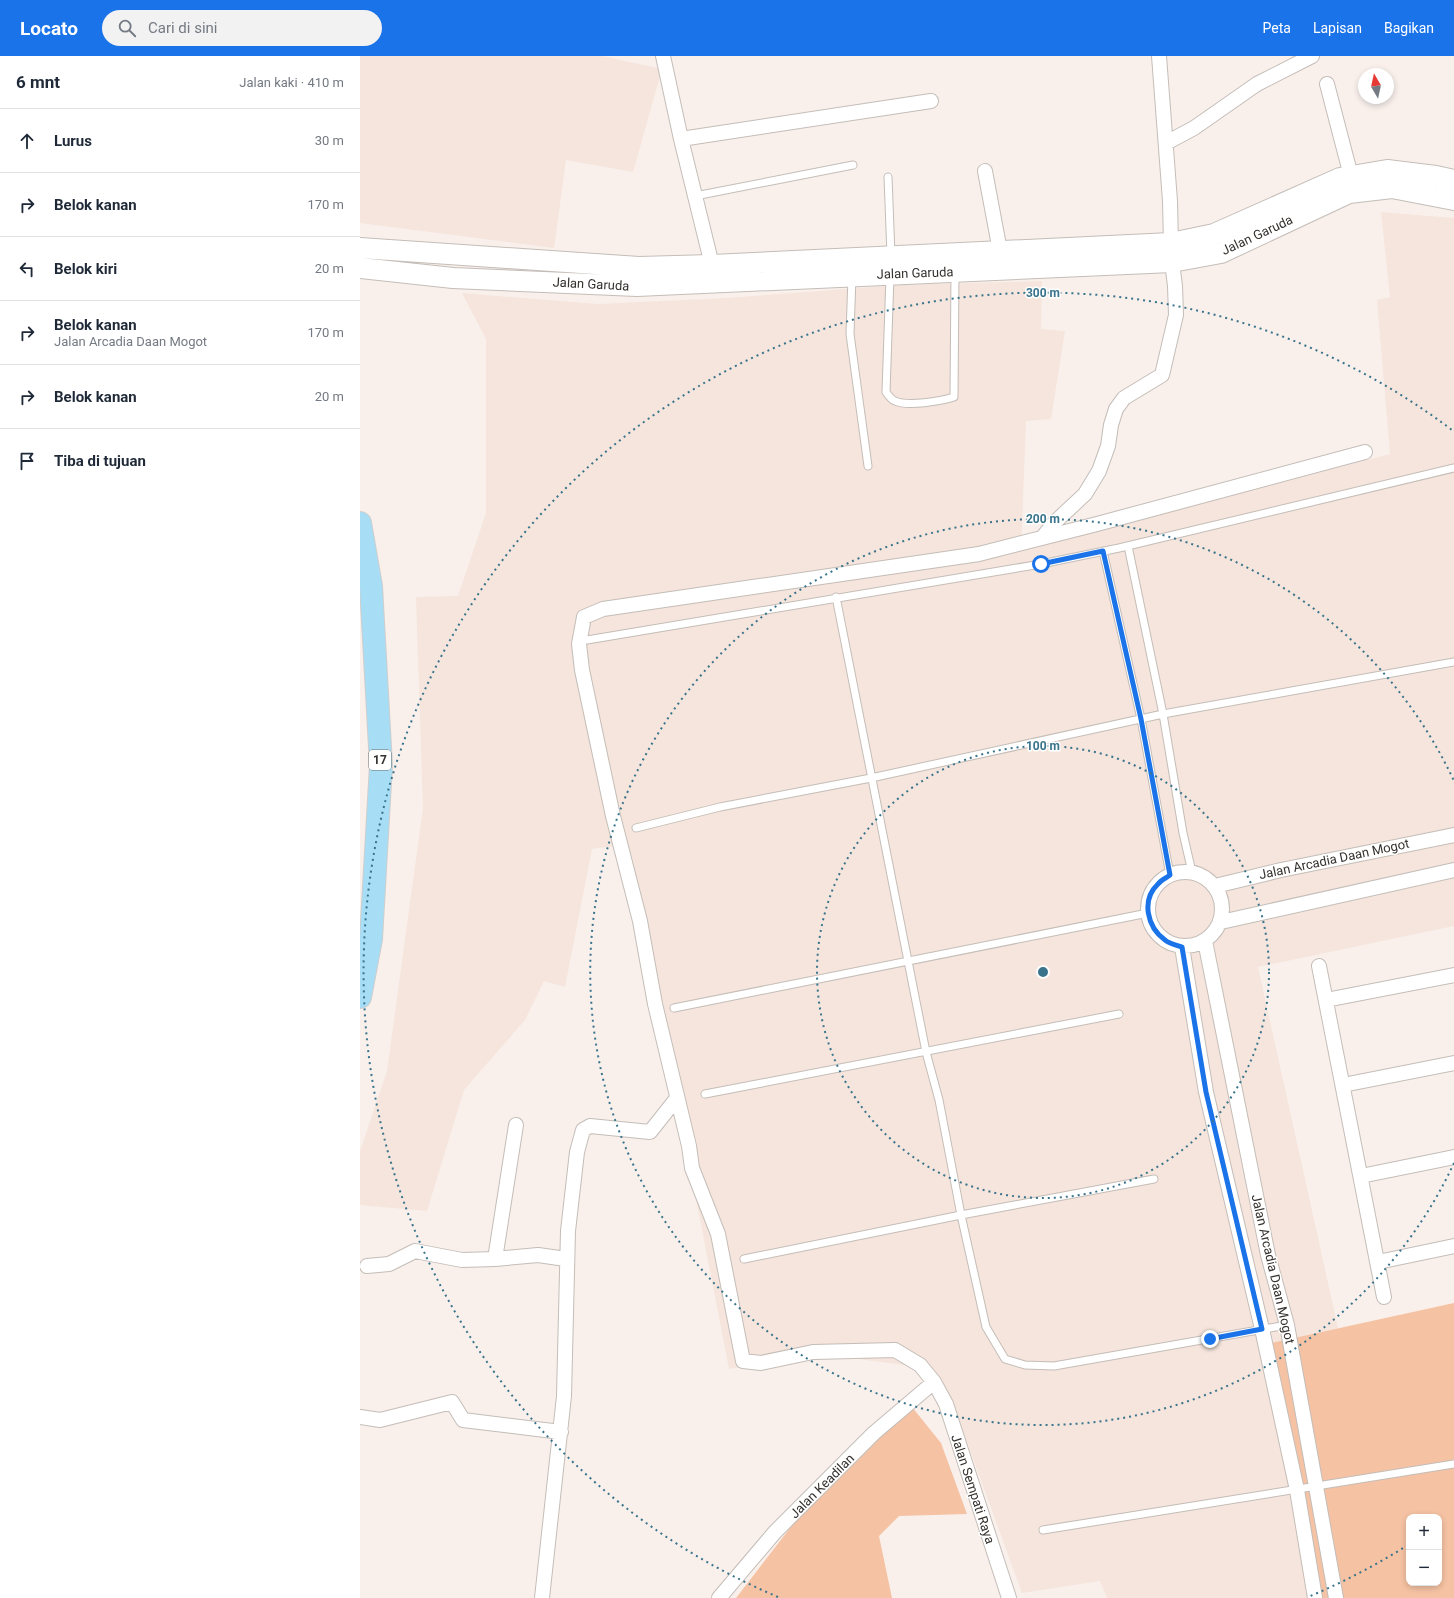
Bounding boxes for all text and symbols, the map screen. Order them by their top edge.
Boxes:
search box [102,10,382,46]
text: Locato [20,17,78,40]
icon: search [116,17,138,39]
text: Cari di sini [148,19,218,37]
text: Peta [1263,20,1291,36]
text: Lapisan [1313,20,1362,36]
text: Bagikan [1384,20,1434,36]
north arrow [1358,68,1394,104]
text: 6 mnt [16,72,60,92]
text: Jalan kaki · 410 m [239,75,344,90]
icon: ahead [16,130,38,152]
text: Lurus [54,132,92,150]
text: 30 m [315,133,344,148]
icon: right [16,194,38,216]
text: Belok kanan [54,196,137,214]
text: 170 m [307,197,344,212]
street label: Jalan Garuda [1219,212,1295,258]
icon: left [16,258,38,280]
text: Belok kiri [54,260,117,278]
text: 20 m [315,261,344,276]
street label: Jalan Garuda [876,264,954,282]
street label: Jalan Garuda [552,275,630,293]
text: 300 m [1026,286,1060,300]
text: Belok kanan [54,316,137,334]
icon: right [16,322,38,344]
text: 170 m [307,325,344,340]
text: Jalan Arcadia Daan Mogot [54,334,207,349]
icon: right [16,386,38,408]
text: Belok kanan [54,388,137,406]
text: 20 m [315,389,344,404]
icon: arrive [16,450,38,472]
text: Tiba di tujuan [54,452,146,470]
text: 200 m [1026,512,1060,526]
route start [1032,555,1050,573]
text: 100 m [1026,739,1060,753]
road number: 17 [369,750,391,770]
street label: Jalan Arcadia Daan Mogot [1258,836,1410,882]
centre of rings [1036,965,1050,979]
street label: Jalan Arcadia Daan Mogot [1248,1193,1298,1345]
route end [1201,1330,1219,1348]
street label: Jalan Sempati Raya [948,1432,998,1546]
street label: Jalan Keadilan [787,1451,857,1521]
map controls [1406,1514,1442,1586]
button: + [1406,1514,1442,1550]
button: − [1406,1550,1442,1586]

